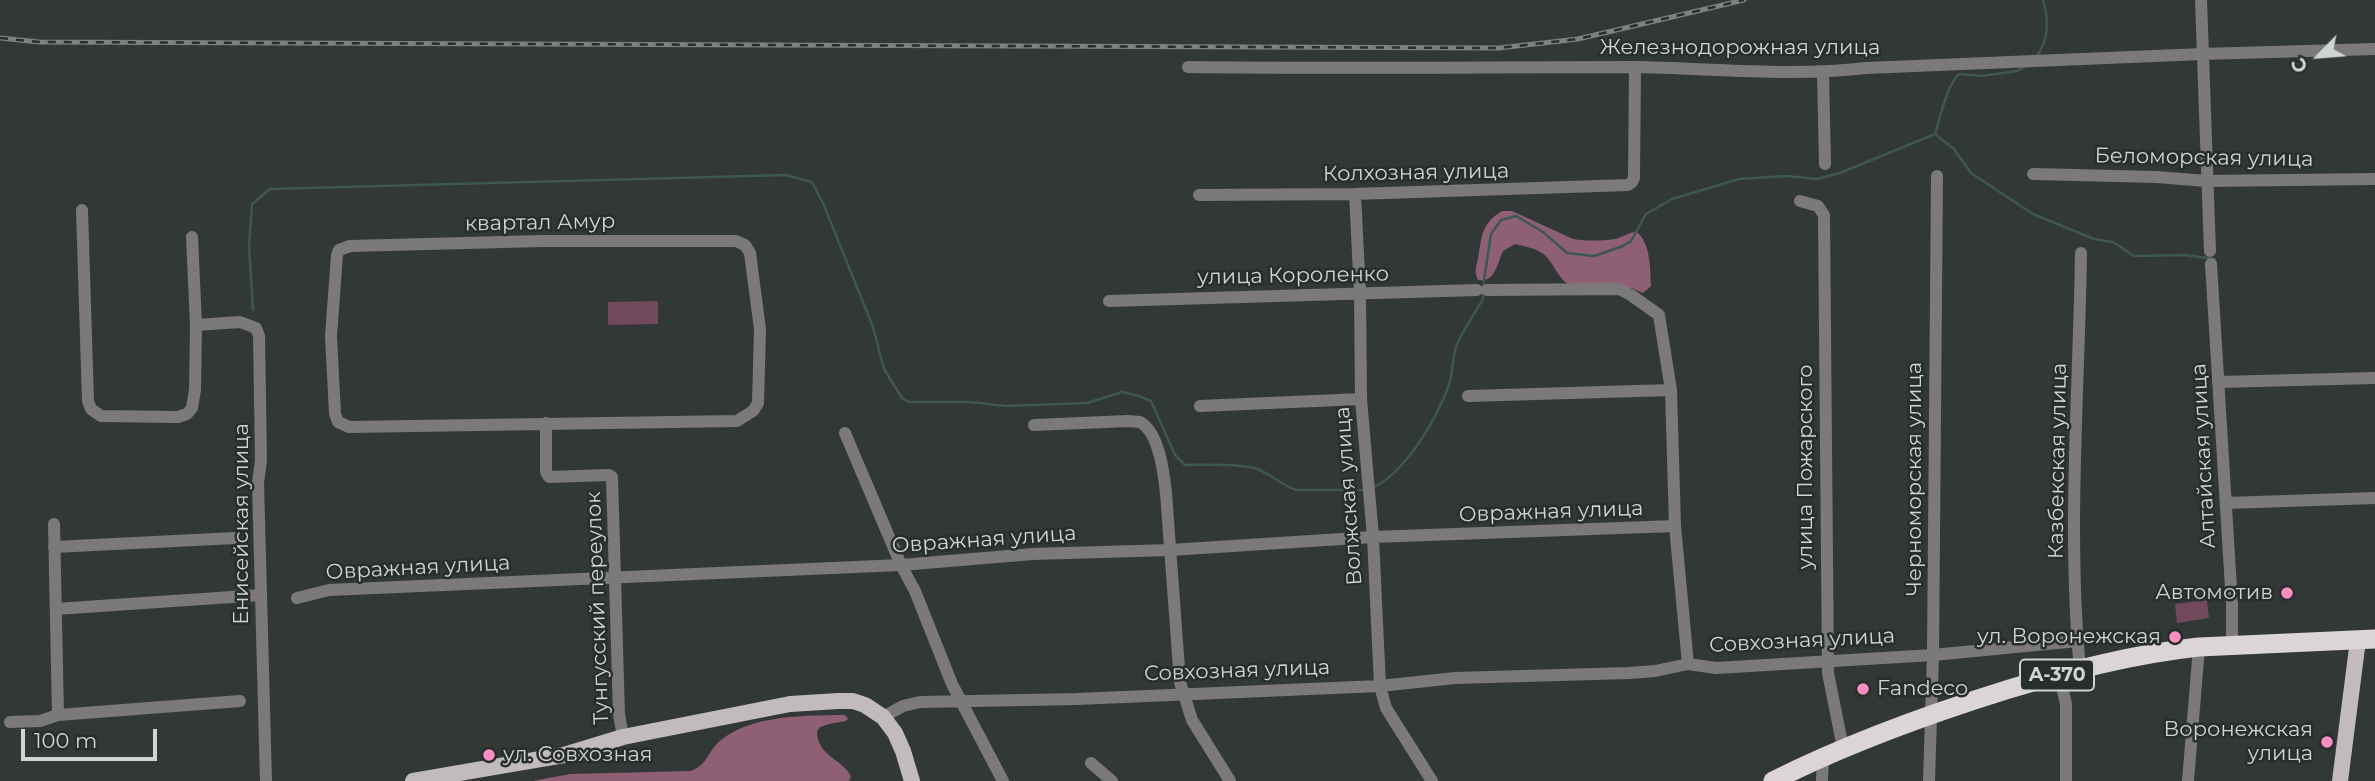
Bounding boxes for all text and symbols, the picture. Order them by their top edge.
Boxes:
north arrow [2284,21,2354,91]
street label: Железнодорожная улица [1600,35,1880,61]
text: С [2286,54,2313,76]
street label: Беломорская улица [2094,143,2314,173]
street label: Колхозная улица [1323,159,1509,187]
street label: квартал Амур [465,209,615,237]
street label: улица Короленко [1197,262,1389,290]
street label: Черноморская улица [1902,362,1928,596]
street label: Казбекская улица [2044,363,2072,559]
street label: Алтайская улица [2187,363,2221,549]
street label: улица Пожарского [1793,364,1819,570]
street label: Волжская улица [1330,406,1368,586]
street label: Енисейская улица [229,423,255,625]
street label: Тунгусский переулок [581,491,615,725]
street label: Овражная улица [1458,496,1644,528]
street label: Овражная улица [891,521,1077,559]
street label: Овражная улица [325,551,511,585]
place label: Автомотив [2155,580,2273,606]
marker: Автомотив [2279,585,2295,601]
street label: Совхозная улица [1708,624,1896,658]
place label: ул. Воронежская [1977,624,2161,650]
marker: ул. Воронежская [2167,629,2183,645]
street label: Совхозная улица [1144,655,1330,687]
road number: А-370 [2020,660,2094,690]
place label: Fandeco [1877,676,1968,702]
marker: Fandeco [1855,681,1871,697]
scale bar [24,714,161,758]
place label: Воронежская улица [2164,717,2313,767]
text: 100 m [34,728,97,753]
marker: Воронежская улица [2319,734,2335,750]
place label: ул. Совхозная [503,742,653,768]
marker: ул. Совхозная [481,747,497,763]

